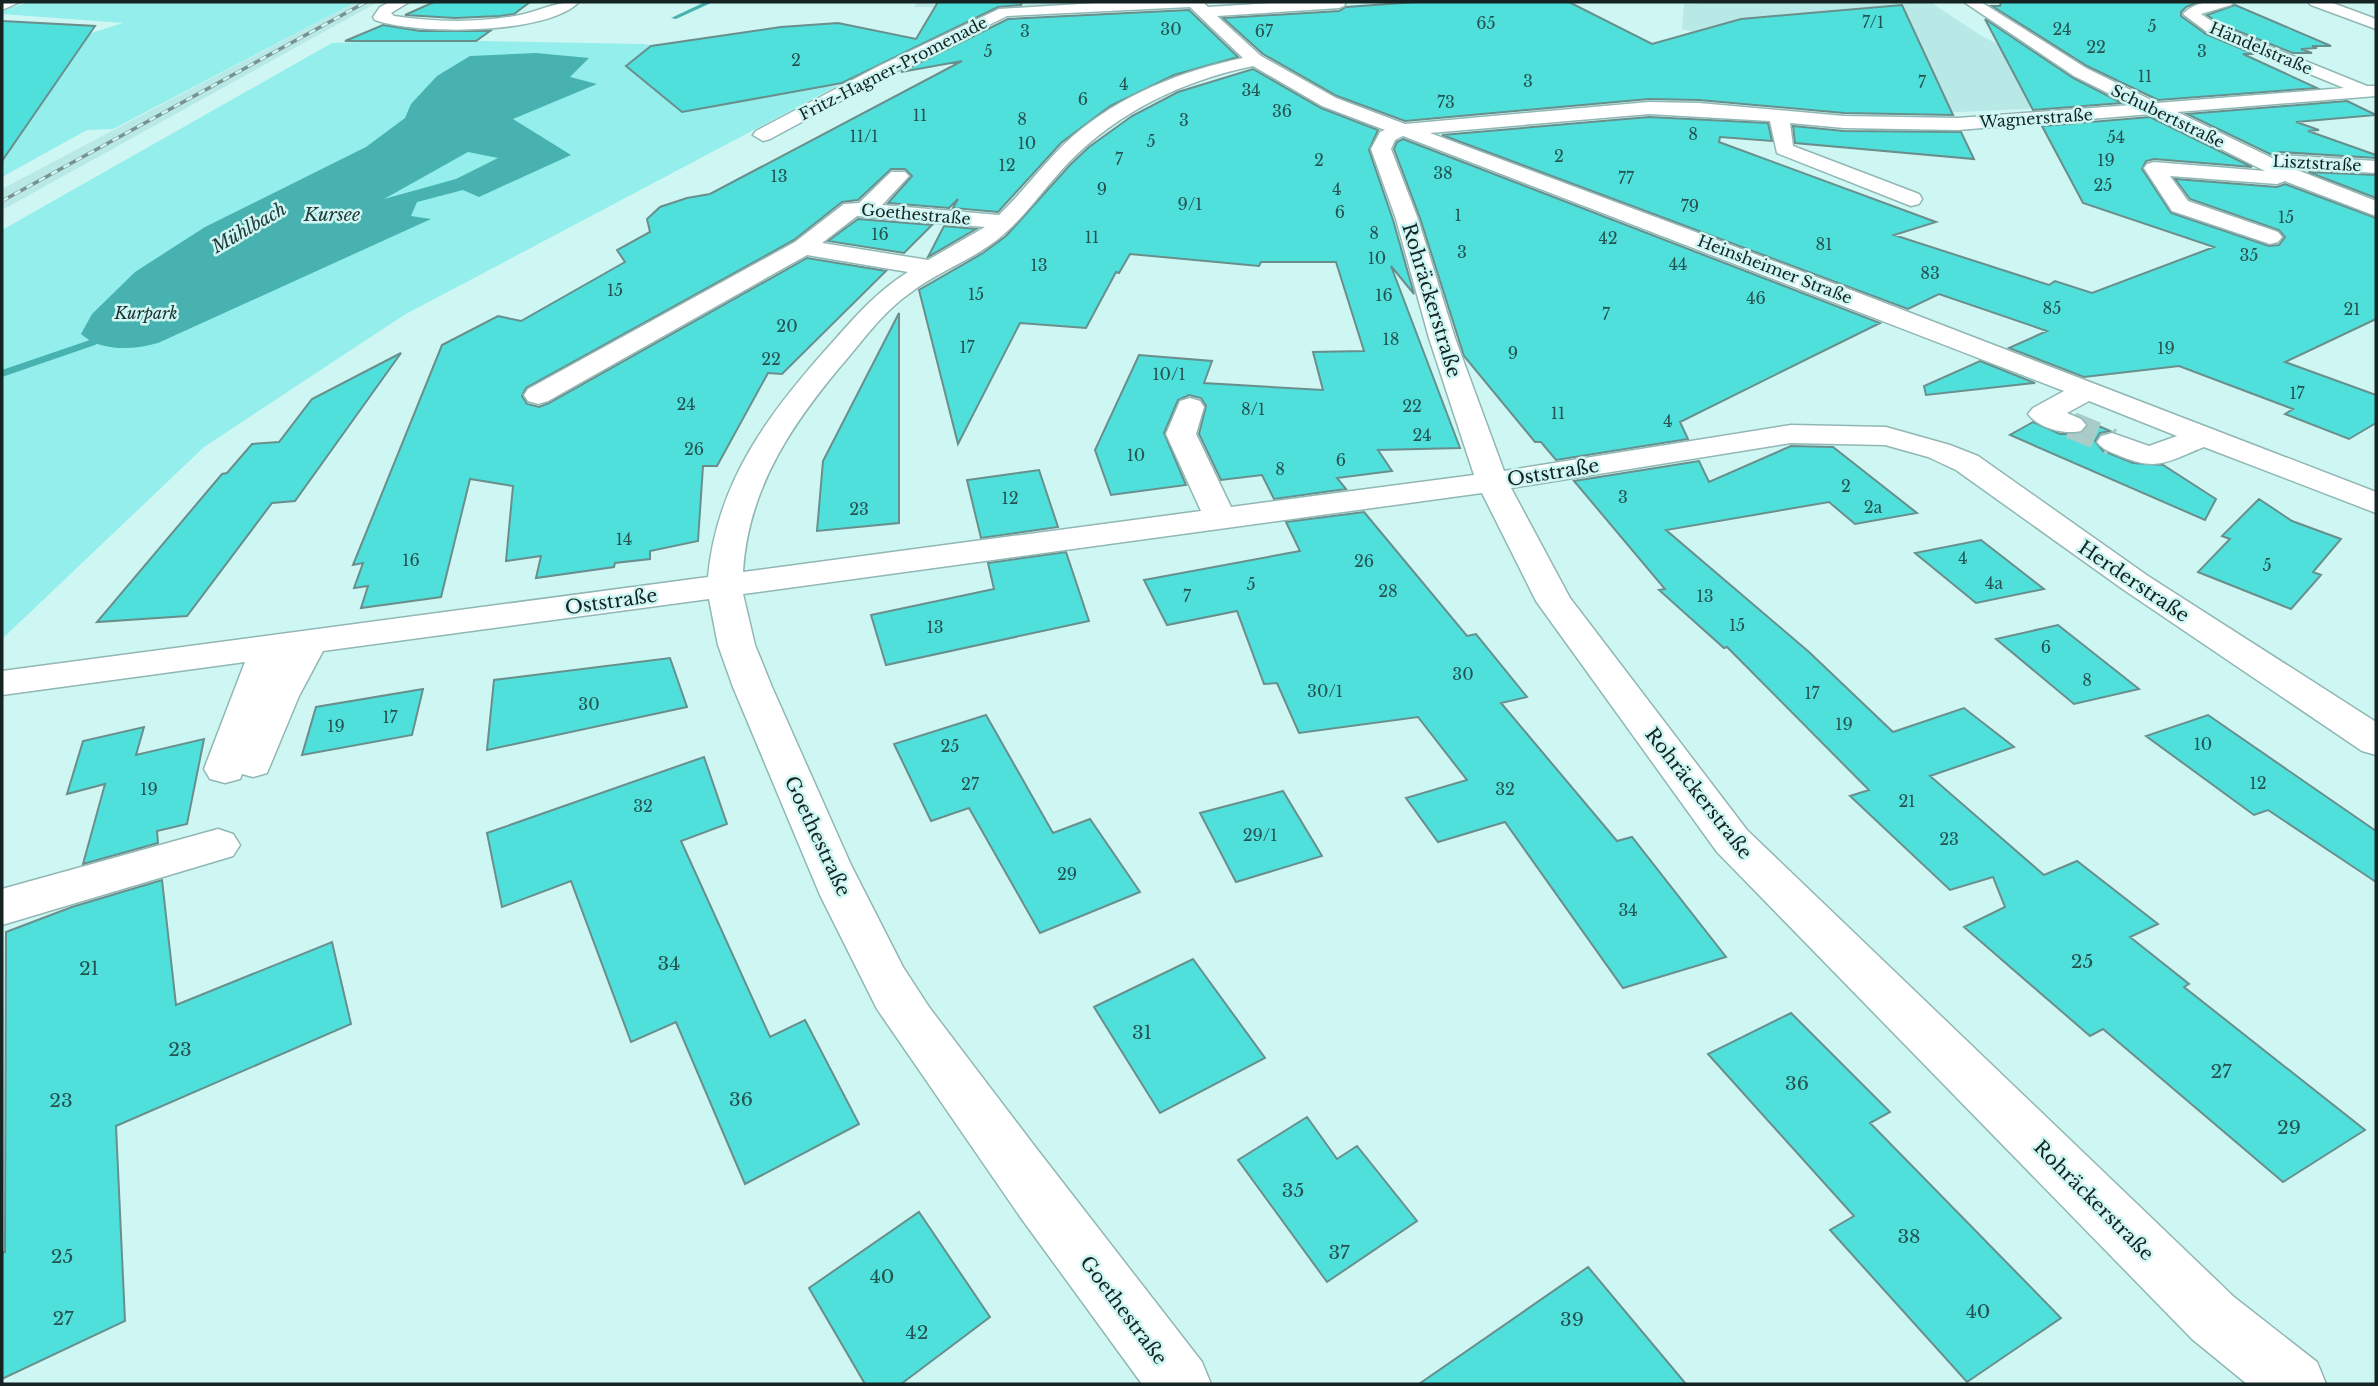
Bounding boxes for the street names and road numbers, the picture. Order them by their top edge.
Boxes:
street label: Fritz-Hagner-Promenade [795,12,991,124]
street label: Händelstraße [2207,17,2315,79]
street label: Schubertstraße [2108,80,2228,152]
street label: Wagnerstraße [1978,104,2093,132]
street label: Lisztstraße [2272,151,2362,175]
street label: Goethestraße [860,199,972,229]
street label: Rohräckerstraße [1397,220,1466,380]
street label: Heinsheimer Straße [1695,230,1855,308]
street label: Oststraße [1505,454,1601,491]
street label: Herderstraße [2074,536,2194,627]
street label: Oststraße [563,584,659,619]
street label: Rohräckerstraße [1640,723,1757,864]
street label: Goethestraße [780,772,855,900]
street label: Rohräckerstraße [2029,1136,2158,1265]
street label: Goethestraße [1075,1251,1172,1369]

